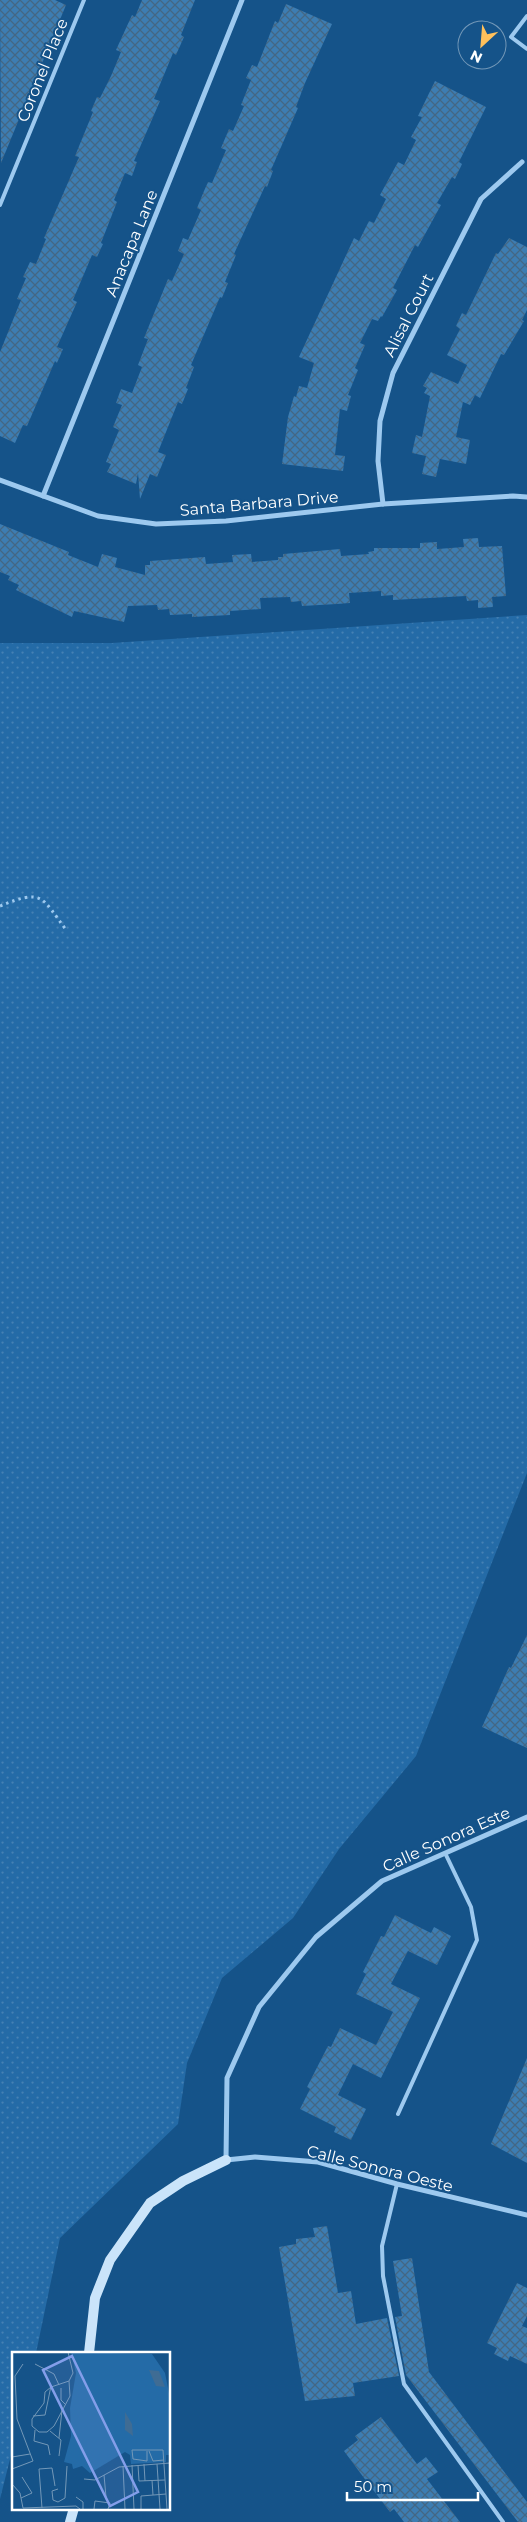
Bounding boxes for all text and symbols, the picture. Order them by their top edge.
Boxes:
street label: Coronel Place [13,16,72,125]
north arrow [457,20,507,70]
text: N [467,46,485,67]
street label: Anacapa Lane [101,187,162,300]
street label: Alisal Court [379,270,438,360]
street label: Santa Barbara Drive [179,487,339,520]
street label: Calle Sonora Este [380,1803,513,1876]
street label: Calle Sonora Oeste [305,2141,455,2196]
inset map [12,2352,170,2510]
scale bar [347,2470,478,2502]
text: 50 m [354,2477,392,2496]

